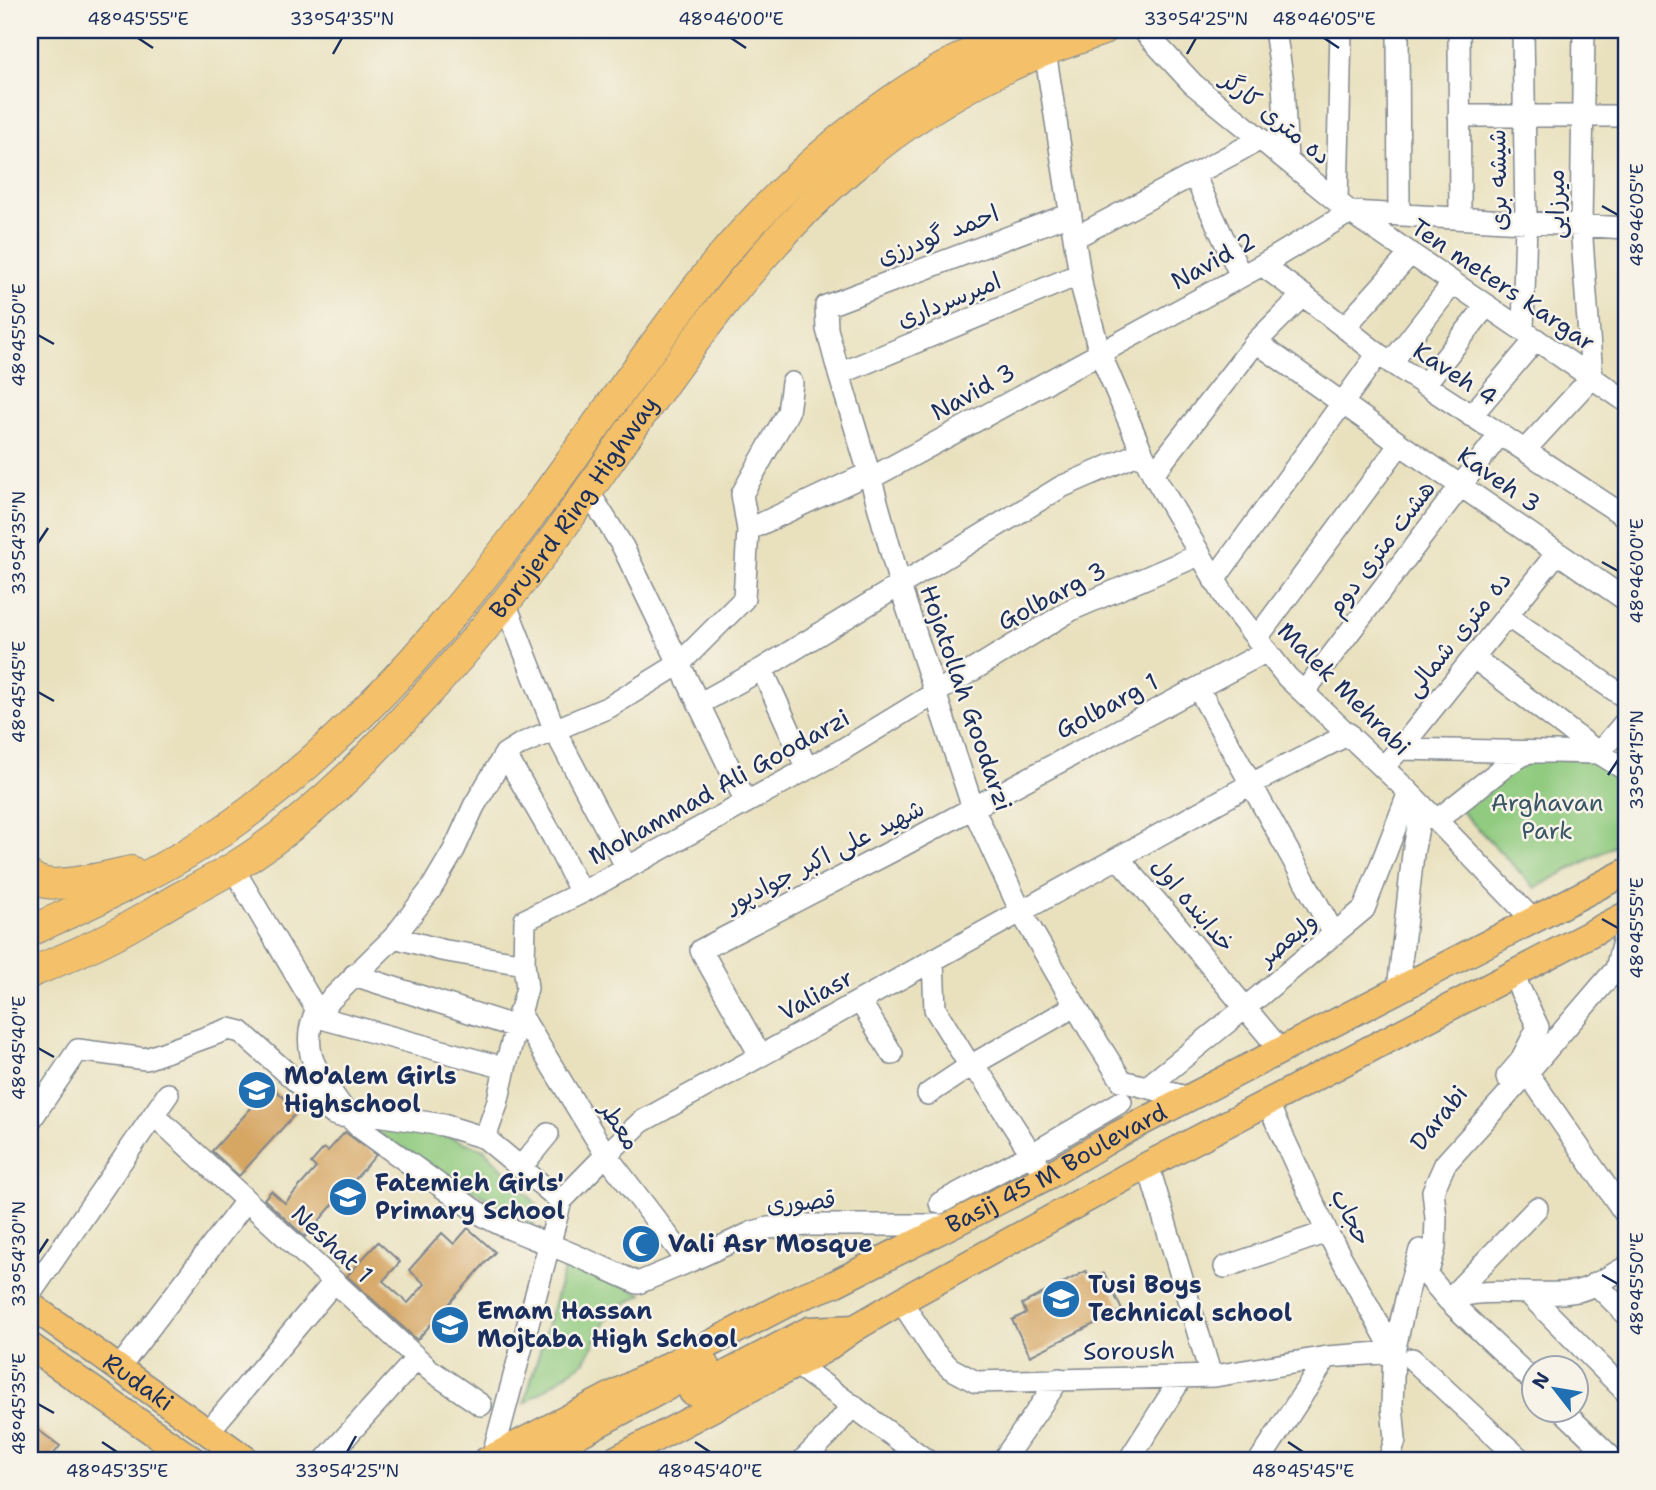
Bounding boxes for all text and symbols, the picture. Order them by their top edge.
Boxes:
text: 48°45'55"E [87,7,189,31]
text: 33°54'35"N [290,7,394,31]
text: 48°46'00"E [678,7,784,31]
text: 33°54'25"N [1144,7,1248,31]
text: 48°46'05"E [1272,7,1376,31]
street label: ده متری کارگر [1213,63,1338,172]
street label: شیشه بری [1481,129,1515,231]
text: 48°46'05"E [1625,163,1649,267]
street label: میرزایی [1540,169,1572,239]
street label: احمد گودرزی [873,197,1003,273]
street label: Ten meters Kargar [1405,211,1601,359]
street label: Navid 2 [1165,225,1261,297]
street label: امیرسرداری [892,265,1006,335]
text: 48°45'50"E [7,283,31,387]
street label: Kaveh 4 [1407,335,1503,413]
street label: Navid 3 [925,356,1021,428]
street label: Borujerd Ring Highway [482,390,666,625]
street label: Kaveh 3 [1451,440,1547,520]
street label: هشت متری دوم [1319,473,1445,624]
text: 33°54'35"N [7,491,31,595]
text: 48°46'00"E [1625,518,1649,624]
street label: Golbarg 3 [992,554,1112,638]
street label: ده متری شمالی [1397,565,1519,703]
street label: Hojatollah Goodarzi [912,581,1020,815]
street label: Malek Mehrabi [1270,615,1418,763]
text: 48°45'45"E [7,641,31,743]
street label: Golbarg 1 [1050,666,1164,746]
street label: Mohammad Ali Goodarzi [583,702,855,872]
text: 33°54'15"N [1625,710,1649,810]
park label: Arghavan Park [1491,787,1603,847]
street label: شهید علی اکبر جوادپور [718,792,930,921]
street label: خدابنده اول [1144,851,1242,959]
text: 48°45'55"E [1625,877,1649,979]
street label: ولیعصر [1250,905,1324,974]
street label: Valiasr [773,962,859,1028]
text: 48°45'40"E [7,996,31,1100]
place label: Mo'alem Girls Highschool [284,1060,457,1120]
school or university icon: Mo'alem Girls Highschool [236,1069,278,1111]
street label: Darabi [1403,1079,1475,1157]
street label: معطر [591,1094,648,1156]
street label: Basij 45 M Boulevard [940,1096,1173,1241]
place label: Fatemieh Girls' Primary School [375,1167,565,1227]
school or university icon: Fatemieh Girls' Primary School [327,1176,369,1218]
street label: حجاب [1323,1183,1379,1251]
street label: قصوری [765,1184,837,1220]
street label: Neshat 1 [284,1198,380,1290]
text: 33°54'30"N [7,1201,31,1307]
mosque icon: Vali Asr Mosque [620,1223,662,1265]
place label: Vali Asr Mosque [668,1228,873,1260]
text: 48°45'50"E [1625,1232,1649,1336]
place label: Tusi Boys Technical school [1088,1269,1292,1329]
school or university icon: Tusi Boys Technical school [1040,1278,1082,1320]
place label: Emam Hassan Mojtaba High School [477,1295,738,1355]
school or university icon: Emam Hassan Mojtaba High School [429,1304,471,1346]
street label: Soroush [1083,1334,1175,1368]
street label: Rudaki [96,1346,180,1419]
text: 48°45'35"E [7,1353,31,1455]
north arrow [1520,1354,1590,1424]
text: N [1526,1368,1555,1393]
text: 48°45'35"E [66,1459,168,1483]
text: 33°54'25"N [295,1459,399,1483]
text: 48°45'40"E [658,1459,762,1483]
text: 48°45'45"E [1252,1459,1354,1483]

